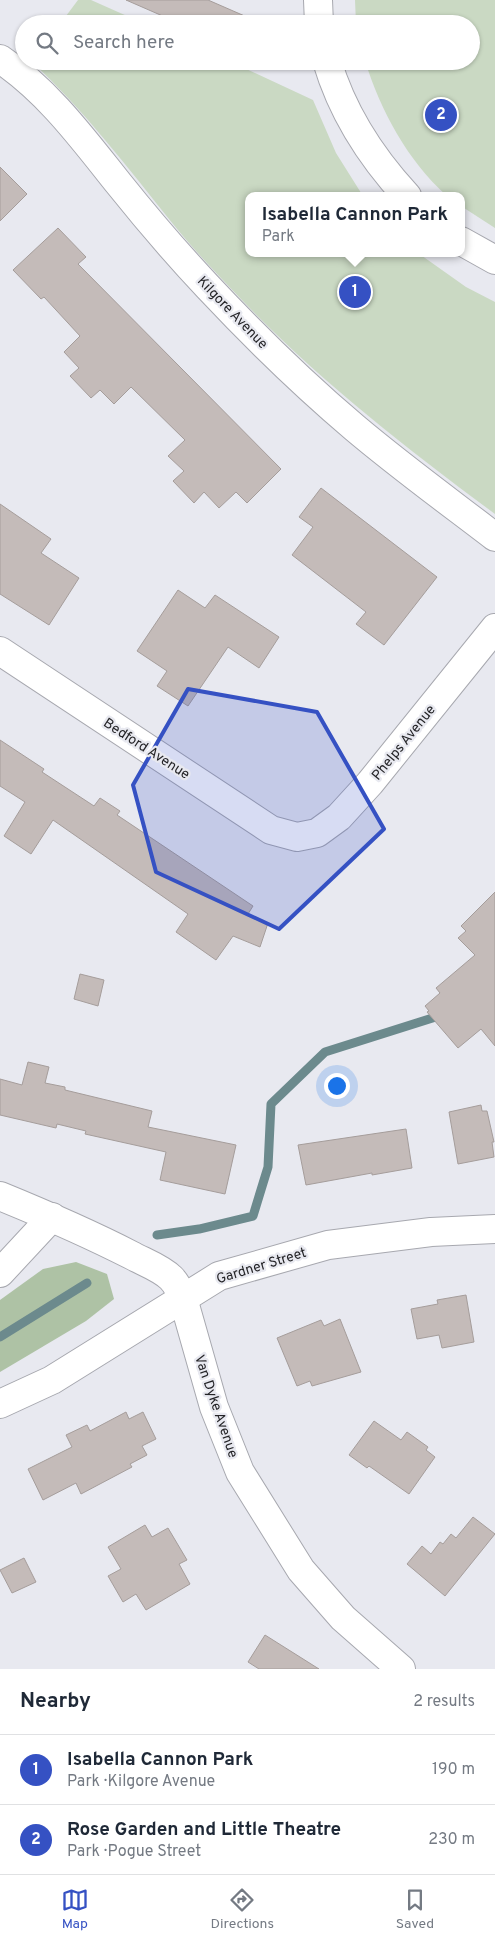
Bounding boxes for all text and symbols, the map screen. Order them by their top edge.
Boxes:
search box [15,15,480,70]
icon: search [33,29,61,57]
text: Search here [73,31,175,55]
pin: 2 [425,96,457,134]
popup [245,192,465,257]
text: Isabella Cannon Park [262,203,448,227]
text: Park [262,227,295,247]
street label: Kilgore Avenue [193,273,271,353]
pin: 1 [339,273,371,311]
street label: Phelps Avenue [369,702,440,784]
street label: Bedford Avenue [100,715,193,783]
your location [324,1073,350,1099]
street label: Gardner Street [214,1245,308,1288]
street label: Van Dyke Avenue [190,1353,241,1460]
text: Nearby [20,1688,91,1715]
text: 2 results [413,1692,475,1712]
text: Isabella Cannon Park [67,1748,253,1772]
text: 1 [33,1760,39,1780]
text: 190 m [432,1760,475,1780]
text: Park · Kilgore Avenue [67,1772,215,1792]
text: Rose Garden and Little Theatre [67,1818,341,1842]
text: 2 [31,1830,41,1850]
text: 230 m [428,1830,475,1850]
text: Park · Pogue Street [67,1842,201,1862]
tab: Map [61,1886,89,1933]
tab: Directions [210,1886,274,1933]
tab: Saved [396,1886,434,1933]

